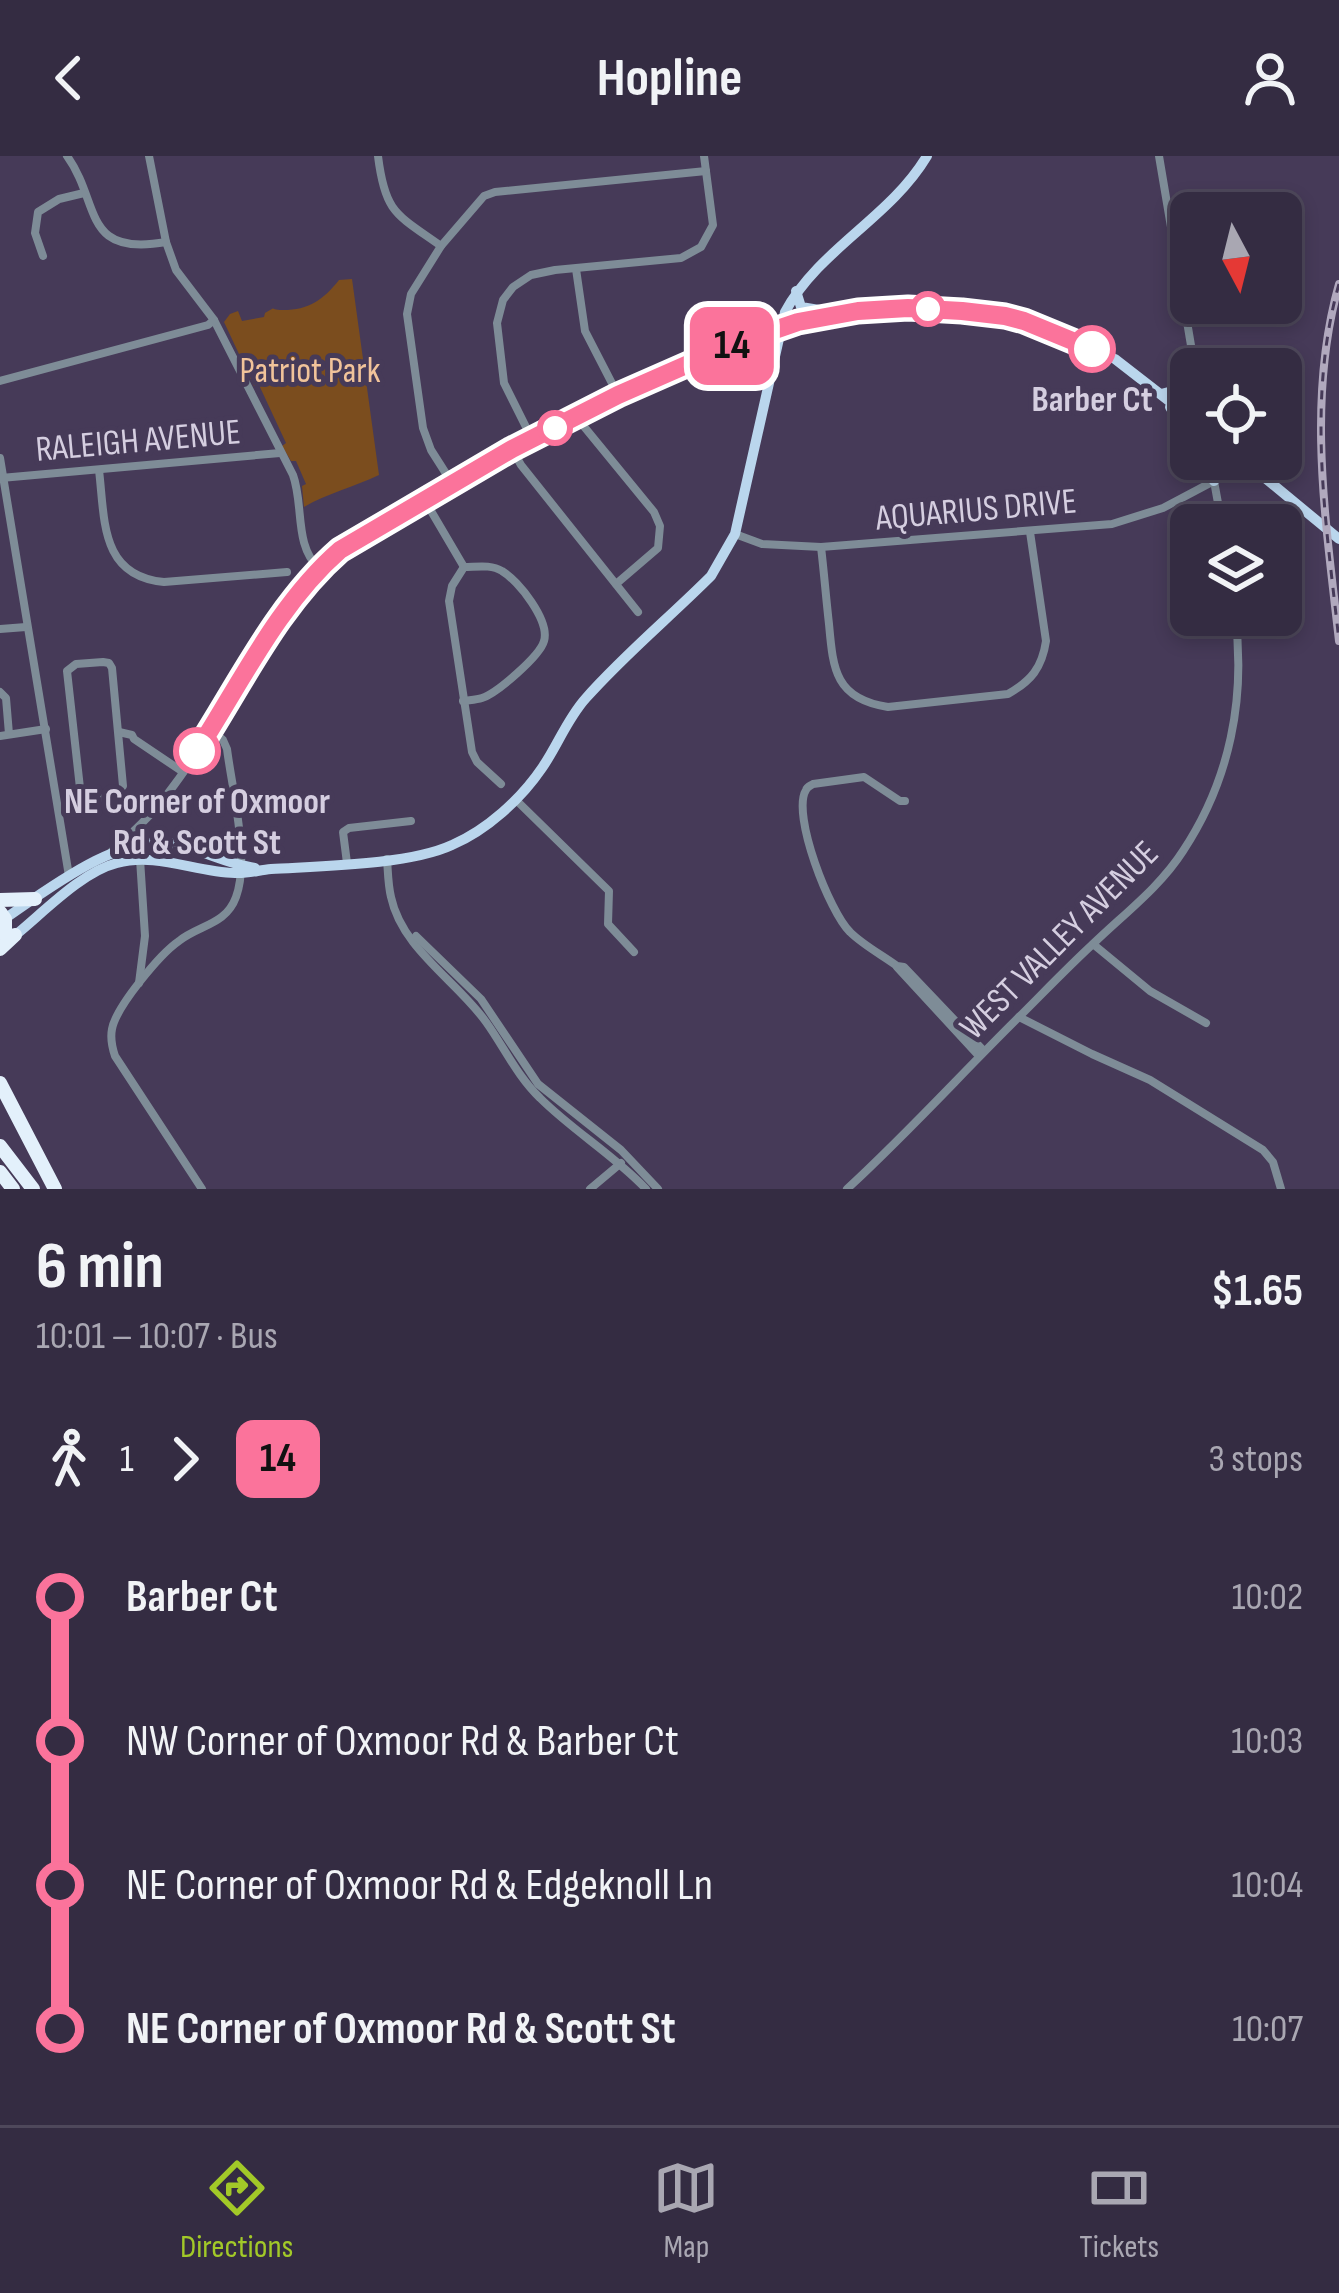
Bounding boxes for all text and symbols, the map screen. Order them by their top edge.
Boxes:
icon: back [36,45,102,111]
icon: person [1237,45,1303,111]
text: Hopline [597,46,742,111]
north arrow [1170,192,1302,324]
map controls [1170,192,1302,636]
unlabelled marker [912,293,944,325]
line badge: 14 [678,307,786,385]
text: 14 [714,320,750,371]
marker: Barber Ct [1070,327,1114,371]
button: locate [1170,348,1302,480]
park label: Patriot Park [240,350,381,393]
place label: Barber Ct [1031,379,1153,422]
street label: RALEIGH AVENUE [34,411,243,472]
unlabelled marker [539,412,571,444]
street label: AQUARIUS DRIVE [873,480,1078,541]
button: layers [1170,504,1302,636]
marker: NE Corner of Oxmoor Rd & Scott St [175,729,219,773]
place label: NE Corner of Oxmoor Rd & Scott St [64,781,330,865]
street label: WEST VALLEY AVENUE [952,833,1168,1049]
text: 6 min [36,1228,164,1307]
text: $1.65 [1211,1264,1303,1319]
text: 10:01 – 10:07 · Bus [36,1313,278,1360]
icon: walk [36,1426,102,1492]
icon: forward [152,1426,218,1492]
text: 14 [260,1433,296,1484]
text: 1 [120,1436,134,1483]
text: 3 stops [1209,1436,1303,1483]
text: Barber Ct [126,1570,278,1625]
text: 10:02 [1232,1574,1303,1621]
text: NW Corner of Oxmoor Rd & Barber Ct [126,1714,679,1769]
text: 10:03 [1231,1718,1303,1765]
text: NE Corner of Oxmoor Rd & Edgeknoll Ln [126,1858,713,1913]
text: 10:04 [1231,1862,1303,1909]
text: NE Corner of Oxmoor Rd & Scott St [126,2002,676,2057]
text: 10:07 [1232,2006,1303,2053]
tab: Directions [180,2155,293,2267]
tab: Map [653,2155,719,2267]
tab: Tickets [1079,2155,1159,2267]

